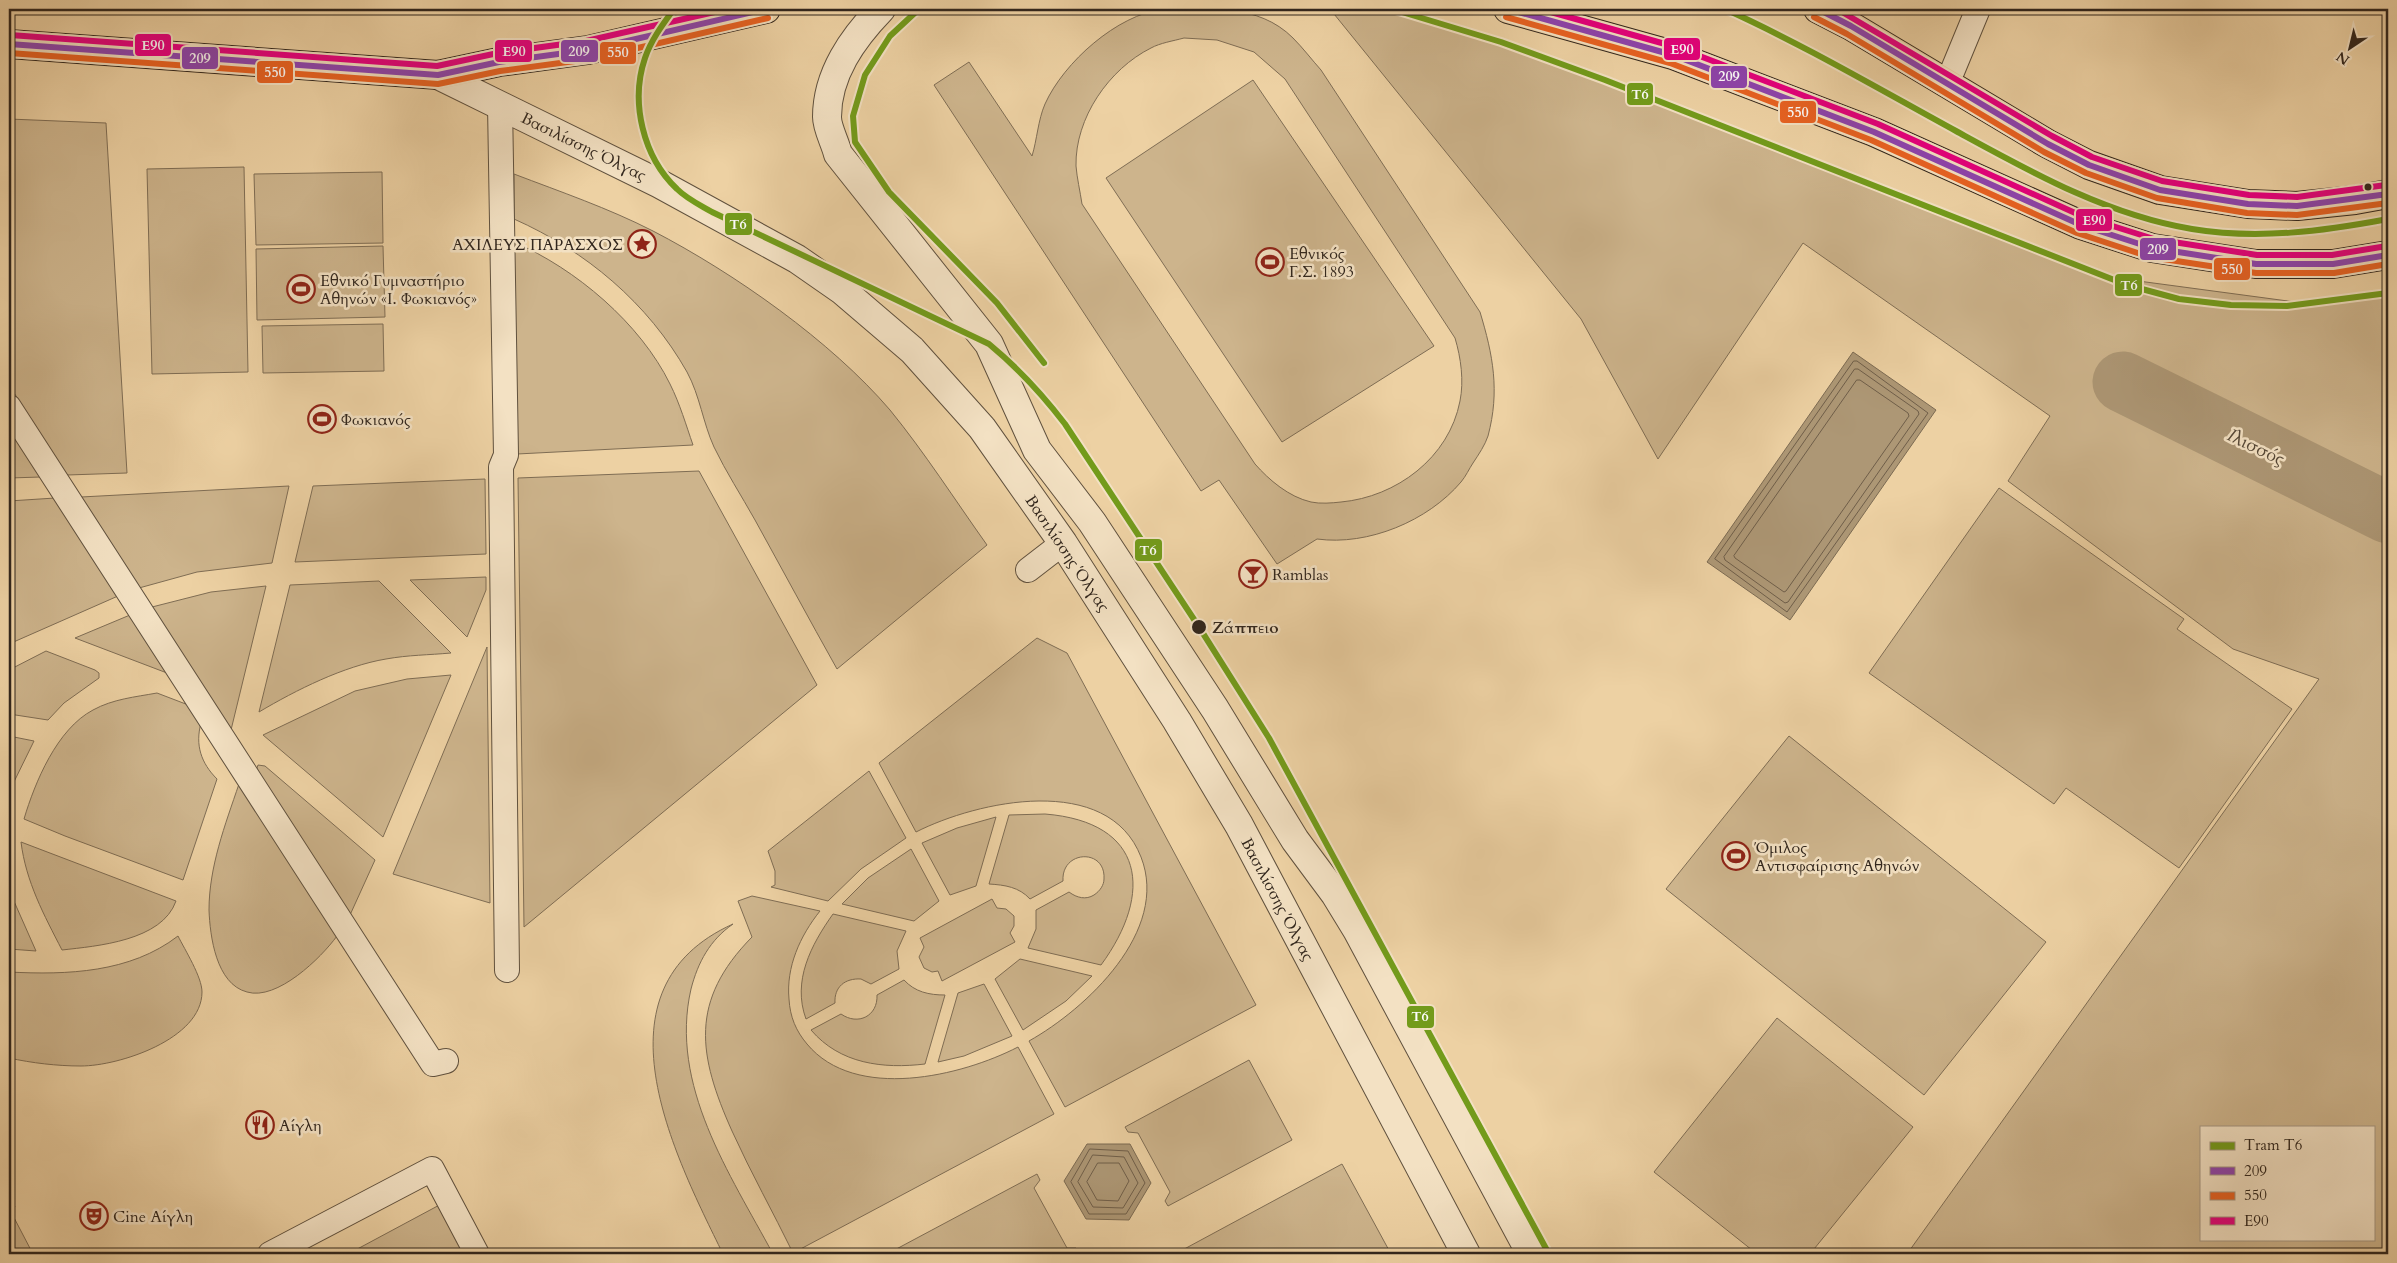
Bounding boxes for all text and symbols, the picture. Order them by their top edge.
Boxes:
north arrow [2324,22,2374,72]
line badge: Ε90 [134,33,172,57]
text: Ε90 [141,36,165,55]
line badge: Ε90 [1663,37,1701,61]
line badge: Ε90 [494,39,533,63]
line badge: 209 [560,39,599,63]
text: Ε90 [1670,40,1694,59]
line badge: 550 [599,41,637,65]
text: Ε90 [502,42,526,61]
text: 209 [568,42,590,61]
text: 550 [607,43,629,62]
line badge: 209 [181,46,219,70]
text: N [2332,47,2353,70]
text: 209 [189,49,211,68]
line badge: 550 [256,60,294,84]
text: 550 [264,63,286,82]
line badge: 209 [1710,65,1748,89]
text: 209 [1718,67,1740,86]
line badge: Τ6 [1626,82,1654,106]
text: Τ6 [1631,85,1649,104]
line badge: 550 [1779,100,1817,124]
text: 550 [1787,103,1809,122]
street label: Βασιλίσσης Όλγας [517,107,650,187]
unlabelled marker [2363,182,2373,192]
line badge: Ε90 [2075,208,2113,232]
text: Ε90 [2082,211,2106,230]
line badge: Τ6 [724,212,753,236]
text: Τ6 [729,215,747,234]
place icon: ΑΧΙΛΕΥΣ ΠΑΡΑΣΧΟΣ [627,229,657,259]
place label: ΑΧΙΛΕΥΣ ΠΑΡΑΣΧΟΣ [452,234,623,256]
line badge: 209 [2139,237,2177,261]
text: 209 [2147,240,2169,259]
place label: Εθνικός Γ.Σ. 1893 [1289,243,1354,283]
sports icon: Εθνικός Γ.Σ. 1893 [1255,247,1285,277]
line badge: 550 [2213,257,2251,281]
text: 550 [2221,260,2243,279]
place label: Εθνικό Γυμναστήριο Αθηνών «Ι. Φωκιανός» [320,270,477,310]
line badge: Τ6 [2114,273,2143,297]
sports icon: Εθνικό Γυμναστήριο Αθηνών «Ι. Φωκιανός» [286,274,316,304]
text: Τ6 [2120,276,2138,295]
sports icon: Φωκιανός [307,404,337,434]
place label: Φωκιανός [341,409,411,431]
water label: Ιλισσός [2223,423,2289,472]
street label: Βασιλίσσης Όλγας [1020,491,1115,616]
line badge: Τ6 [1134,538,1163,562]
text: Τ6 [1139,541,1157,560]
bar icon: Ramblas [1238,559,1268,589]
place label: Ramblas [1272,564,1328,586]
place label: Ζάππειο [1212,617,1279,639]
marker: Ζάππειο [1190,618,1208,636]
street label: Βασιλίσσης Όλγας [1235,834,1319,965]
place label: Όμιλος Αντισφαίρισης Αθηνών [1754,837,1920,877]
sports icon: Όμιλος Αντισφαίρισης Αθηνών [1721,841,1751,871]
line badge: Τ6 [1406,1005,1435,1029]
text: Τ6 [1411,1007,1429,1026]
restaurant icon: Αίγλη [245,1110,275,1140]
place label: Αίγλη [279,1115,321,1137]
legend [2200,1126,2374,1240]
text: Tram Τ6 [2244,1135,2303,1155]
text: 209 [2244,1161,2267,1181]
text: 550 [2244,1185,2267,1205]
theatre icon: Cine Αίγλη [79,1201,109,1231]
place label: Cine Αίγλη [113,1206,193,1228]
text: Ε90 [2244,1211,2269,1231]

